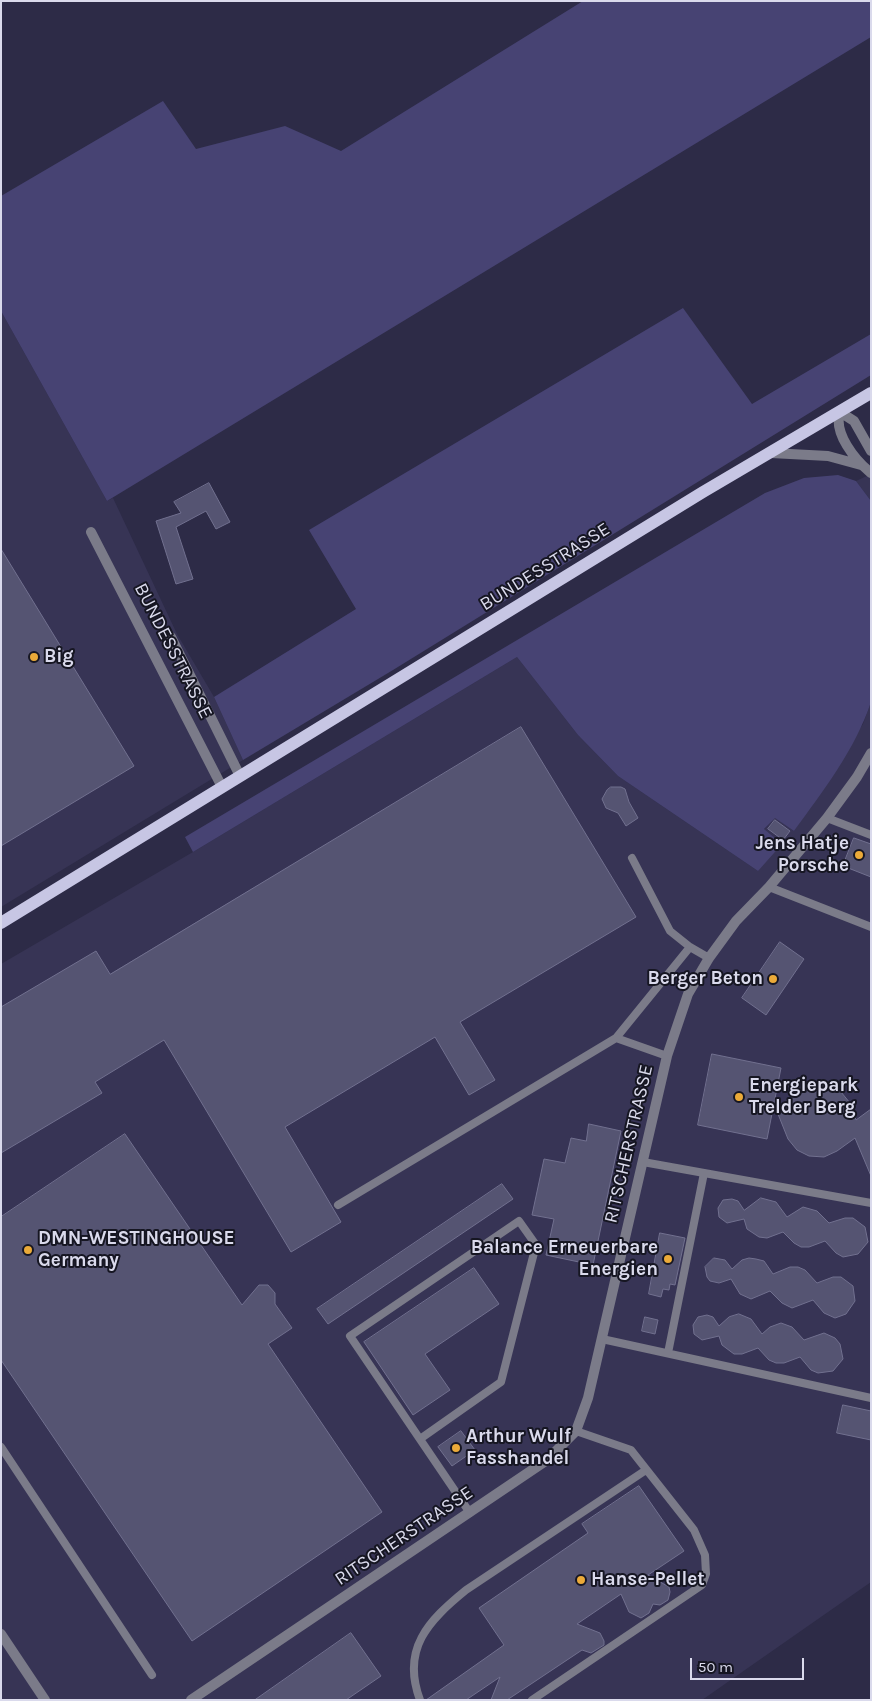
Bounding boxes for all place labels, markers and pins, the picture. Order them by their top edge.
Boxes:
place label: Big [44,646,74,668]
marker: Big [28,651,40,663]
place label: Jens Hatje Porsche [755,833,849,877]
marker: Jens Hatje Porsche [853,849,865,861]
place label: Berger Beton [647,968,763,990]
marker: Berger Beton [767,973,779,985]
place label: Energiepark Trelder Berg [749,1075,858,1119]
marker: Energiepark Trelder Berg [733,1091,745,1103]
place label: DMN-WESTINGHOUSE Germany [38,1228,235,1272]
place label: Balance Erneuerbare Energien [471,1237,658,1281]
marker: DMN-WESTINGHOUSE Germany [22,1244,34,1256]
marker: Balance Erneuerbare Energien [662,1253,674,1265]
place label: Arthur Wulf Fasshandel [466,1426,571,1470]
marker: Arthur Wulf Fasshandel [450,1442,462,1454]
place label: Hanse-Pellet [591,1569,705,1591]
marker: Hanse-Pellet [575,1574,587,1586]

